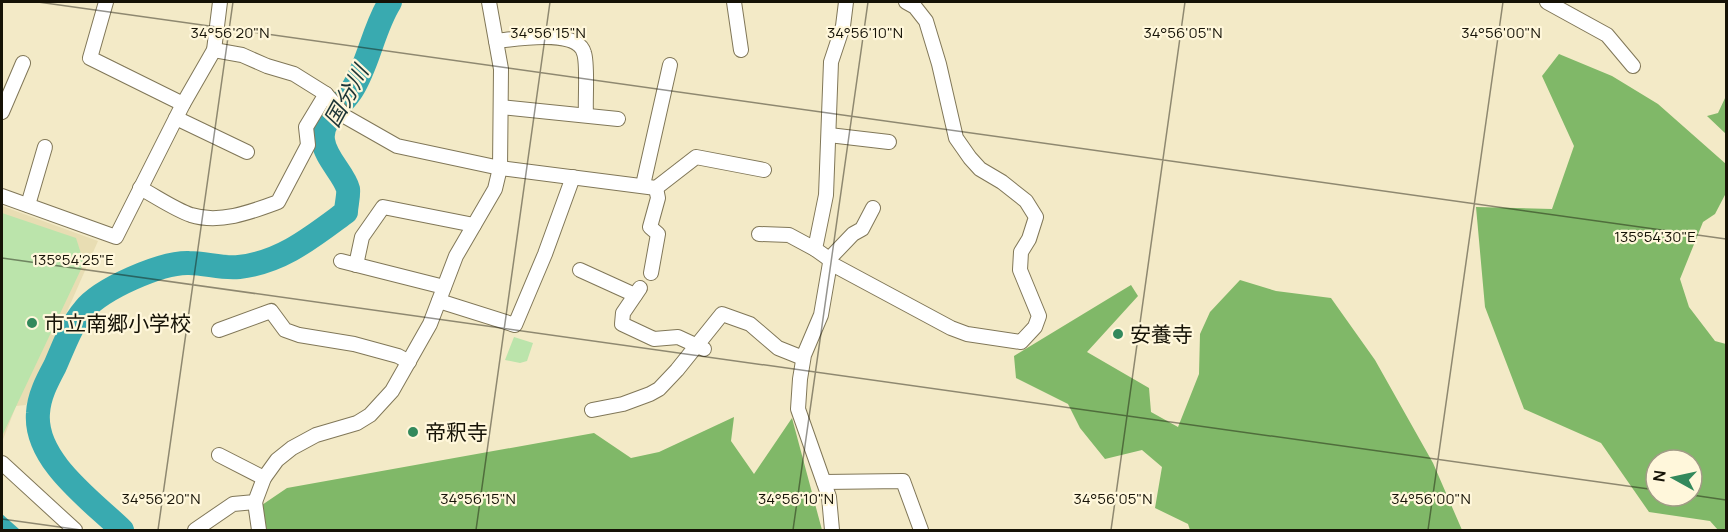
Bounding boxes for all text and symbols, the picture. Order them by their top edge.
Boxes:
text: 34°56'20"N [191,22,269,43]
text: 34°56'15"N [510,22,586,43]
text: 34°56'10"N [827,22,903,43]
text: 34°56'05"N [1143,22,1223,43]
text: 34°56'00"N [1461,22,1541,43]
water label: 国分川 [317,58,376,132]
text: 135°54'30"E [1614,226,1696,247]
text: 135°54'25"E [32,249,114,270]
place label: 市立南郷小学校 [44,309,191,337]
marker: 市立南郷小学校 [25,316,39,330]
place label: 安養寺 [1130,320,1193,348]
marker: 安養寺 [1111,327,1125,341]
place label: 帝釈寺 [425,418,488,446]
marker: 帝釈寺 [406,425,420,439]
north arrow [1644,448,1704,508]
text: N [1647,469,1671,483]
text: 34°56'20"N [122,488,200,509]
text: 34°56'15"N [440,488,516,509]
text: 34°56'10"N [758,488,834,509]
text: 34°56'05"N [1073,488,1153,509]
text: 34°56'00"N [1391,488,1471,509]

